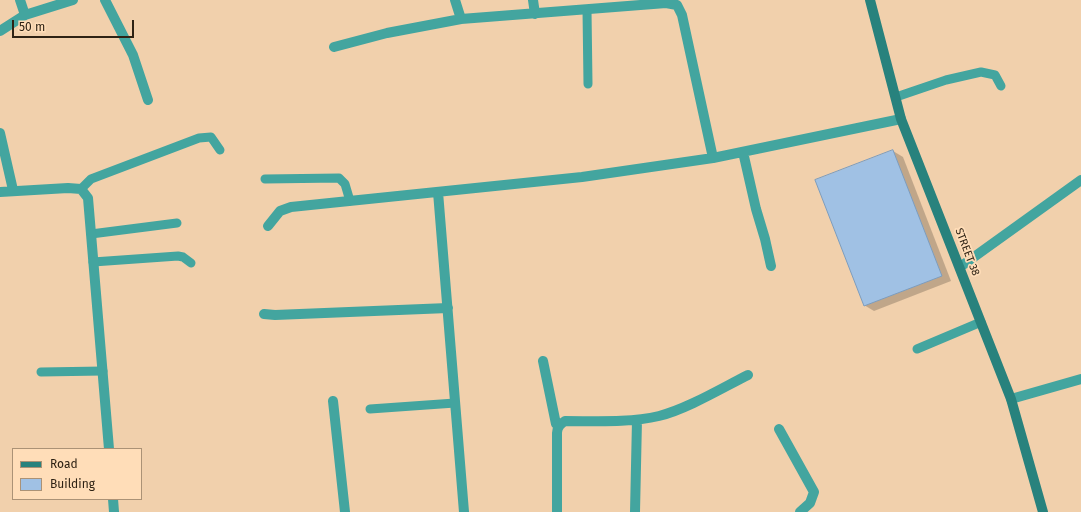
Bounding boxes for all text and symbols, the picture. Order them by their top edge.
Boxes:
scale bar [14,12,136,38]
text: 50 m [19,20,45,34]
street label: STREET 38 [952,226,982,278]
legend [12,448,142,500]
text: Road [50,457,78,471]
text: Building [50,477,95,491]

